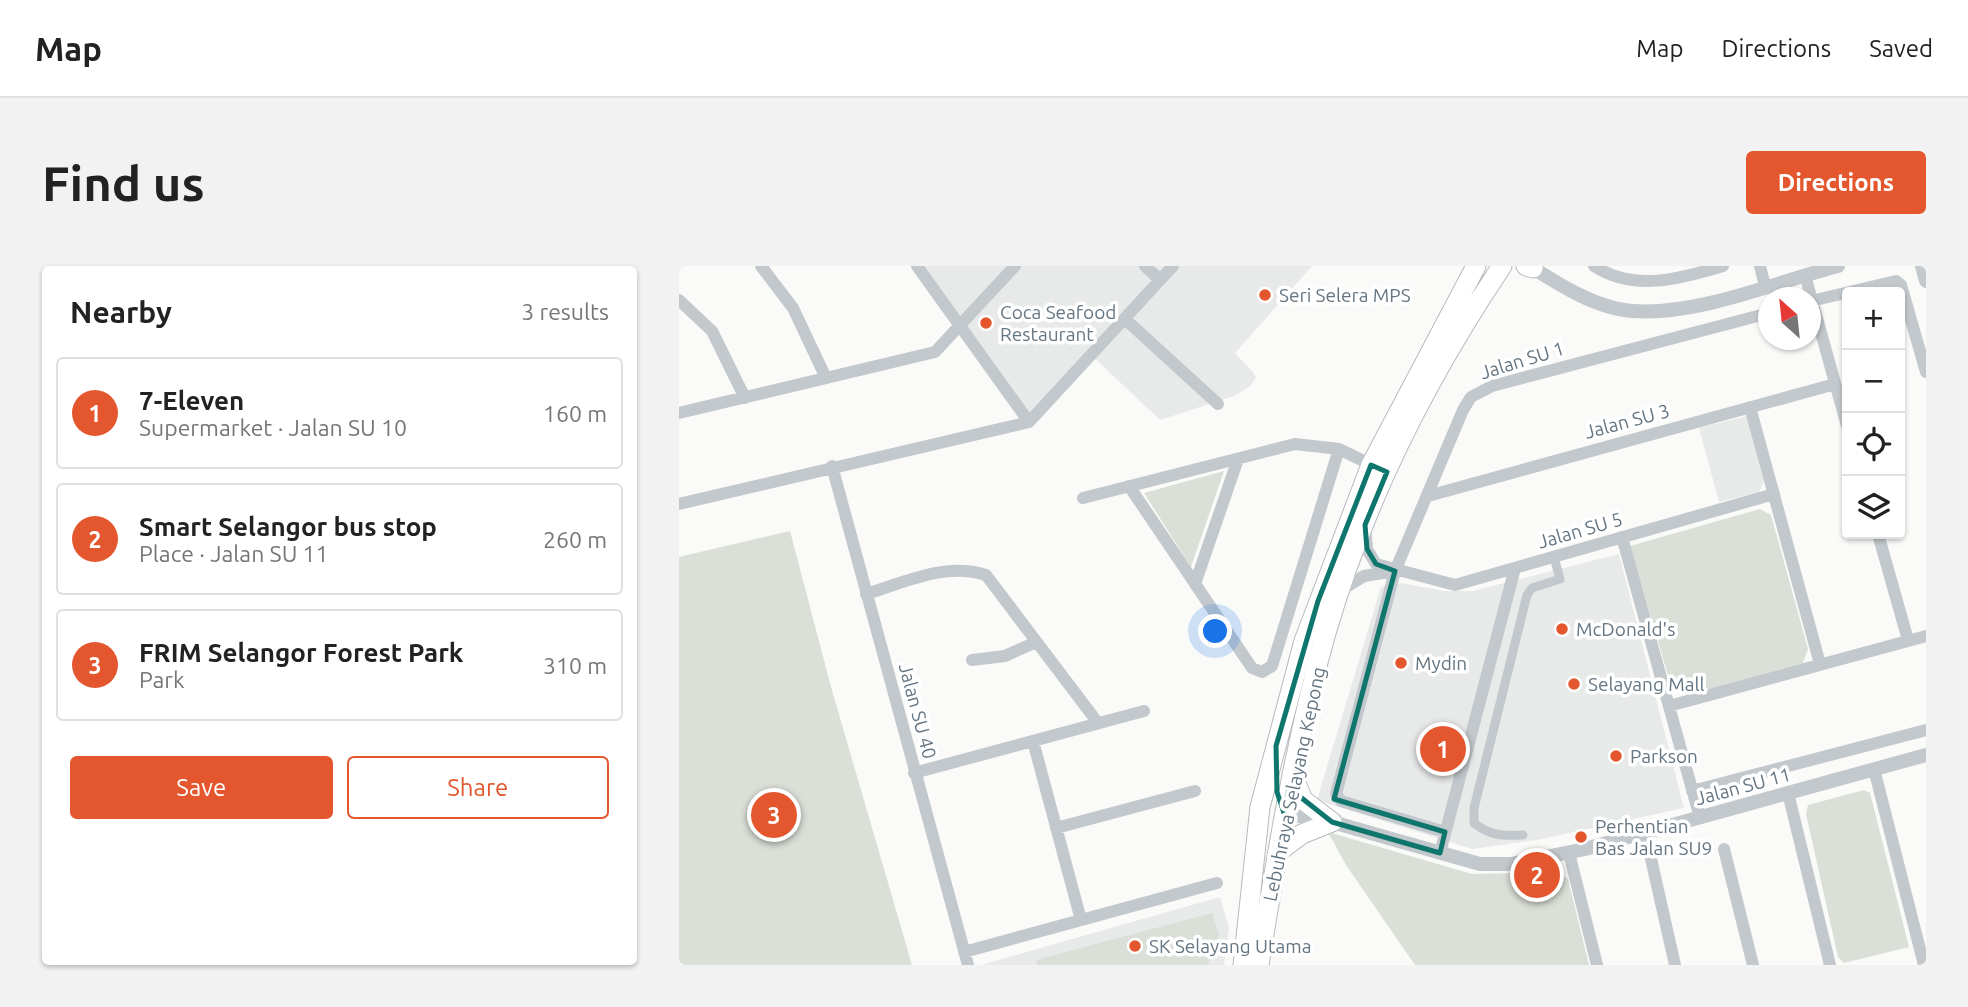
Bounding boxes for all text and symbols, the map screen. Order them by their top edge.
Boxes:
text: Map [35,30,102,67]
text: Map [1636,35,1683,62]
text: Directions [1721,35,1831,62]
text: Saved [1869,35,1933,62]
button: Directions [1746,151,1926,214]
text: Find us [42,155,205,210]
place label: Seri Selera MPS [1279,284,1411,306]
marker: Seri Selera MPS [1257,287,1273,303]
north arrow [1758,287,1821,350]
map controls [1842,287,1905,539]
button: + [1842,287,1905,350]
text: Nearby [70,295,172,329]
text: 3 results [521,299,609,324]
place label: Coca Seafood Restaurant [1000,301,1116,345]
marker: Coca Seafood Restaurant [978,315,994,331]
street label: Jalan SU 1 [1477,337,1567,383]
button: − [1842,350,1905,413]
text: 7-Eleven [139,386,244,415]
street label: Jalan SU 3 [1582,399,1672,443]
text: 1 [89,401,101,426]
text: 160 m [543,401,607,426]
button: locate [1842,413,1905,476]
text: Supermarket · Jalan SU 10 [139,415,407,440]
button: layers [1842,476,1905,539]
street label: Jalan SU 5 [1535,507,1625,553]
text: Smart Selangor bus stop [139,512,437,541]
text: 2 [89,527,101,552]
text: 260 m [543,527,607,552]
text: Place · Jalan SU 11 [139,541,329,566]
your location [1198,614,1232,648]
place label: McDonald's [1576,618,1675,640]
marker: McDonald's [1554,621,1570,637]
text: FRIM Selangor Forest Park [139,638,463,667]
place label: Mydin [1415,652,1467,674]
text: 3 [89,653,101,678]
text: 310 m [543,653,607,678]
marker: Mydin [1393,655,1409,671]
street label: Jalan SU 40 [895,661,941,761]
street label: Lebuhraya Selayang Kepong [1258,665,1330,903]
text: Park [139,667,185,692]
place label: Selayang Mall [1588,673,1704,695]
marker: Selayang Mall [1566,676,1582,692]
pin: 1 [1420,723,1466,775]
place label: Parkson [1630,745,1698,767]
marker: Parkson [1608,748,1624,764]
button: Save [70,756,333,819]
button: Share [347,756,609,819]
street label: Jalan SU 11 [1693,763,1793,809]
pin: 3 [751,789,797,841]
place label: Perhentian Bas Jalan SU9 [1595,815,1712,859]
marker: Perhentian Bas Jalan SU9 [1573,829,1589,845]
pin: 2 [1514,849,1560,901]
place label: SK Selayang Utama [1149,935,1311,957]
marker: SK Selayang Utama [1127,938,1143,954]

